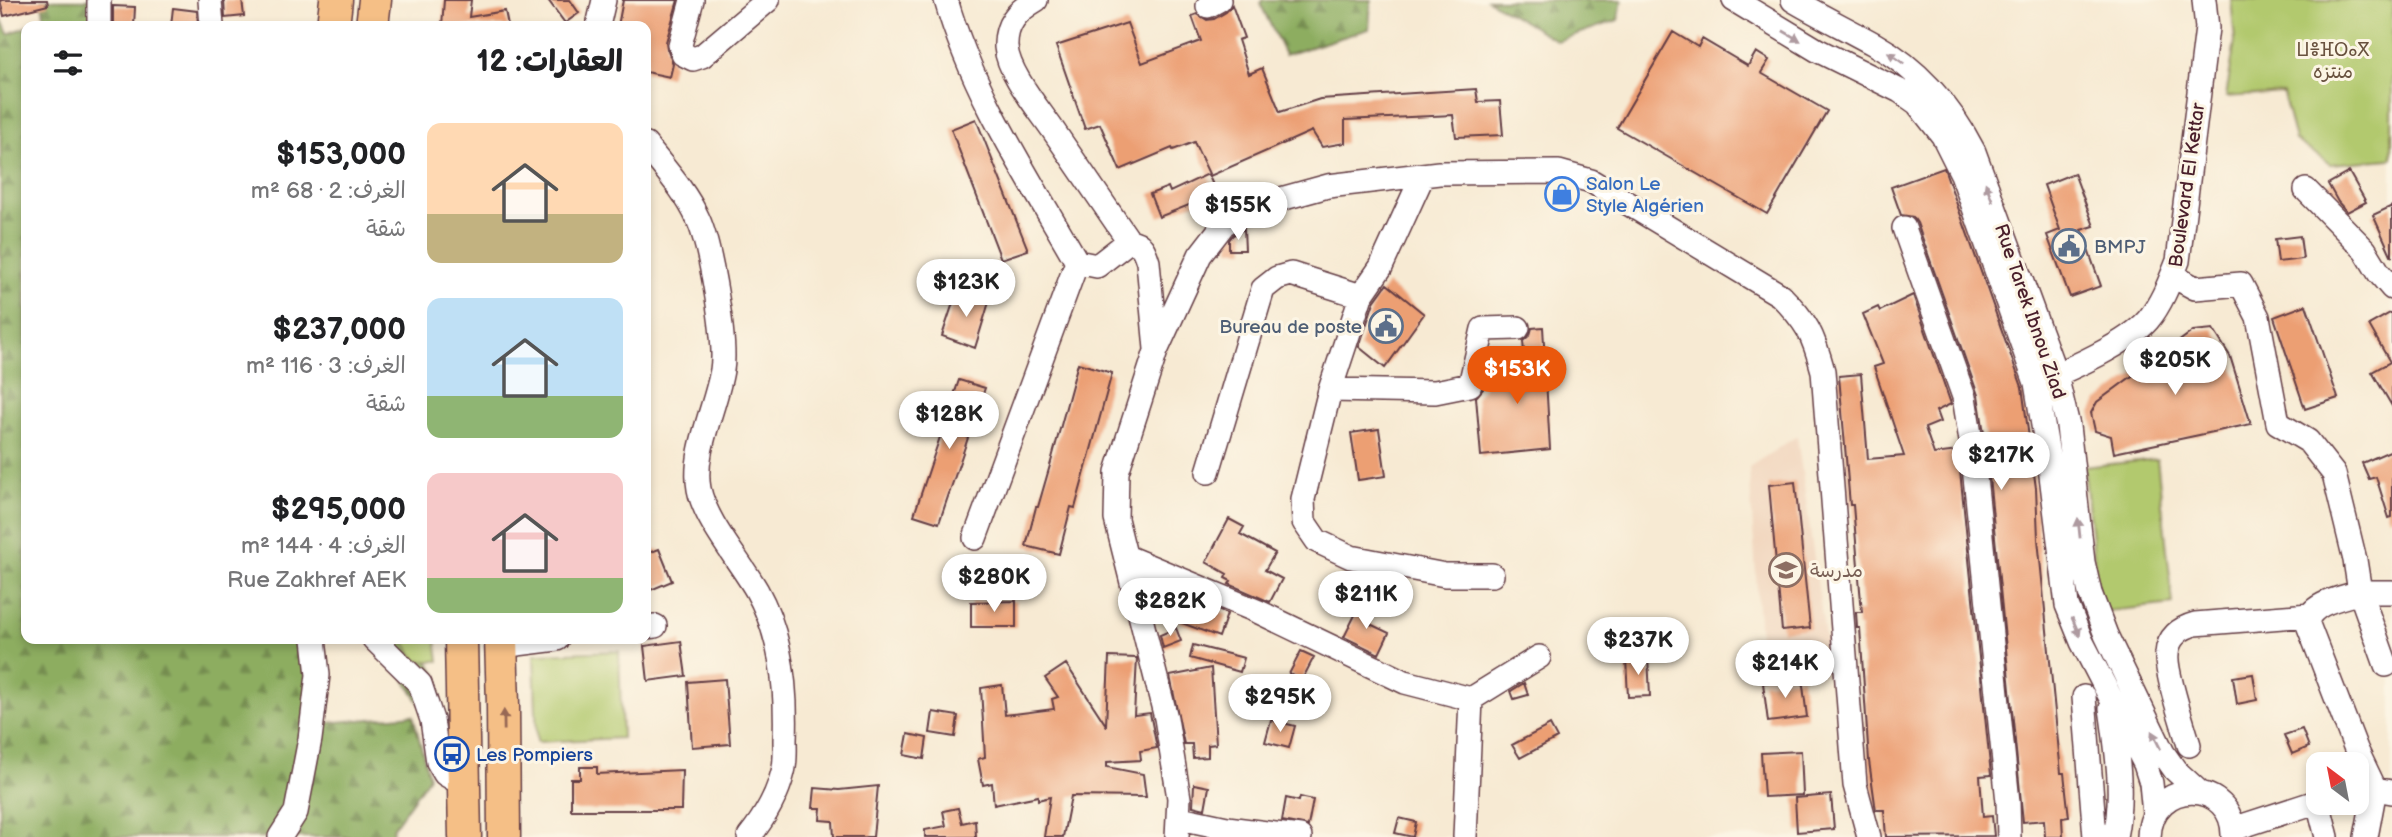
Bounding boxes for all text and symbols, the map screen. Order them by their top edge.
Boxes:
one-way arrow [1782,29,1802,41]
park label: ⵡⴻⴼⵔⴰⴳ منتزه [2296,39,2370,84]
icon: filters [49,44,87,82]
text: العقارات: 12 [477,44,623,80]
one-way arrow [1886,51,1905,65]
street label: Boulevard El Kettar [2165,101,2211,269]
text: $153,000 [276,137,406,173]
icon: home [483,151,567,235]
place label: Salon Le Style Algérien [1586,173,1704,218]
shop icon: Salon Le Style Algérien [1543,175,1581,213]
text: الغرف: 2 · 68 m² [251,177,406,205]
one-way arrow [1983,181,1994,202]
pin: $155K [1189,182,1287,242]
text: $155K [1204,191,1272,219]
text: شقة [366,215,406,243]
street label: Rue Tarek Ibnou Ziad [1989,221,2070,402]
public building icon: BMPJ [2050,227,2088,265]
place label: BMPJ [2094,236,2146,259]
pin: $123K [917,260,1015,319]
text: $123K [932,268,1000,296]
public building icon: Bureau de poste [1367,307,1405,345]
text: $237,000 [272,312,406,348]
place label: Bureau de poste [1219,316,1362,339]
icon: home [483,326,567,410]
pin: $205K [2126,338,2224,397]
pin: $153K [1468,346,1566,406]
text: $205K [2139,346,2211,374]
text: الغرف: 3 · 116 m² [246,352,406,380]
text: $153K [1483,355,1551,383]
text: شقة [366,390,406,418]
pin: $128K [900,392,998,451]
text: $128K [915,400,983,428]
pin: $217K [1952,433,2050,492]
text: $217K [1968,441,2034,469]
text: $295,000 [271,492,406,528]
icon: home [483,501,567,585]
one-way arrow [2074,516,2085,538]
text: الغرف: 4 · 144 m² [241,532,406,560]
school or university icon: مدرسة [1767,551,1805,589]
pin: $280K [945,554,1043,614]
place label: مدرسة [1810,560,1863,583]
text: $280K [958,563,1030,591]
text: Rue Zakhref AEK [227,566,406,594]
pin: $211K [1317,572,1415,631]
pin: $282K [1121,578,1219,638]
text: $211K [1334,580,1398,608]
text: $282K [1134,587,1206,615]
one-way arrow [2071,617,2082,638]
pin: $237K [1589,618,1687,677]
text: $237K [1603,626,1673,654]
pin: $214K [1736,640,1834,700]
text: $214K [1751,649,1819,677]
pin: $295K [1231,674,1329,734]
text: $295K [1244,683,1316,711]
one-way arrow [498,709,510,731]
one-way arrow [2150,730,2162,750]
bus stop icon: Les Pompiers [433,735,471,773]
place label: Les Pompiers [476,744,593,767]
north arrow [2306,752,2370,816]
map controls [2306,752,2369,815]

